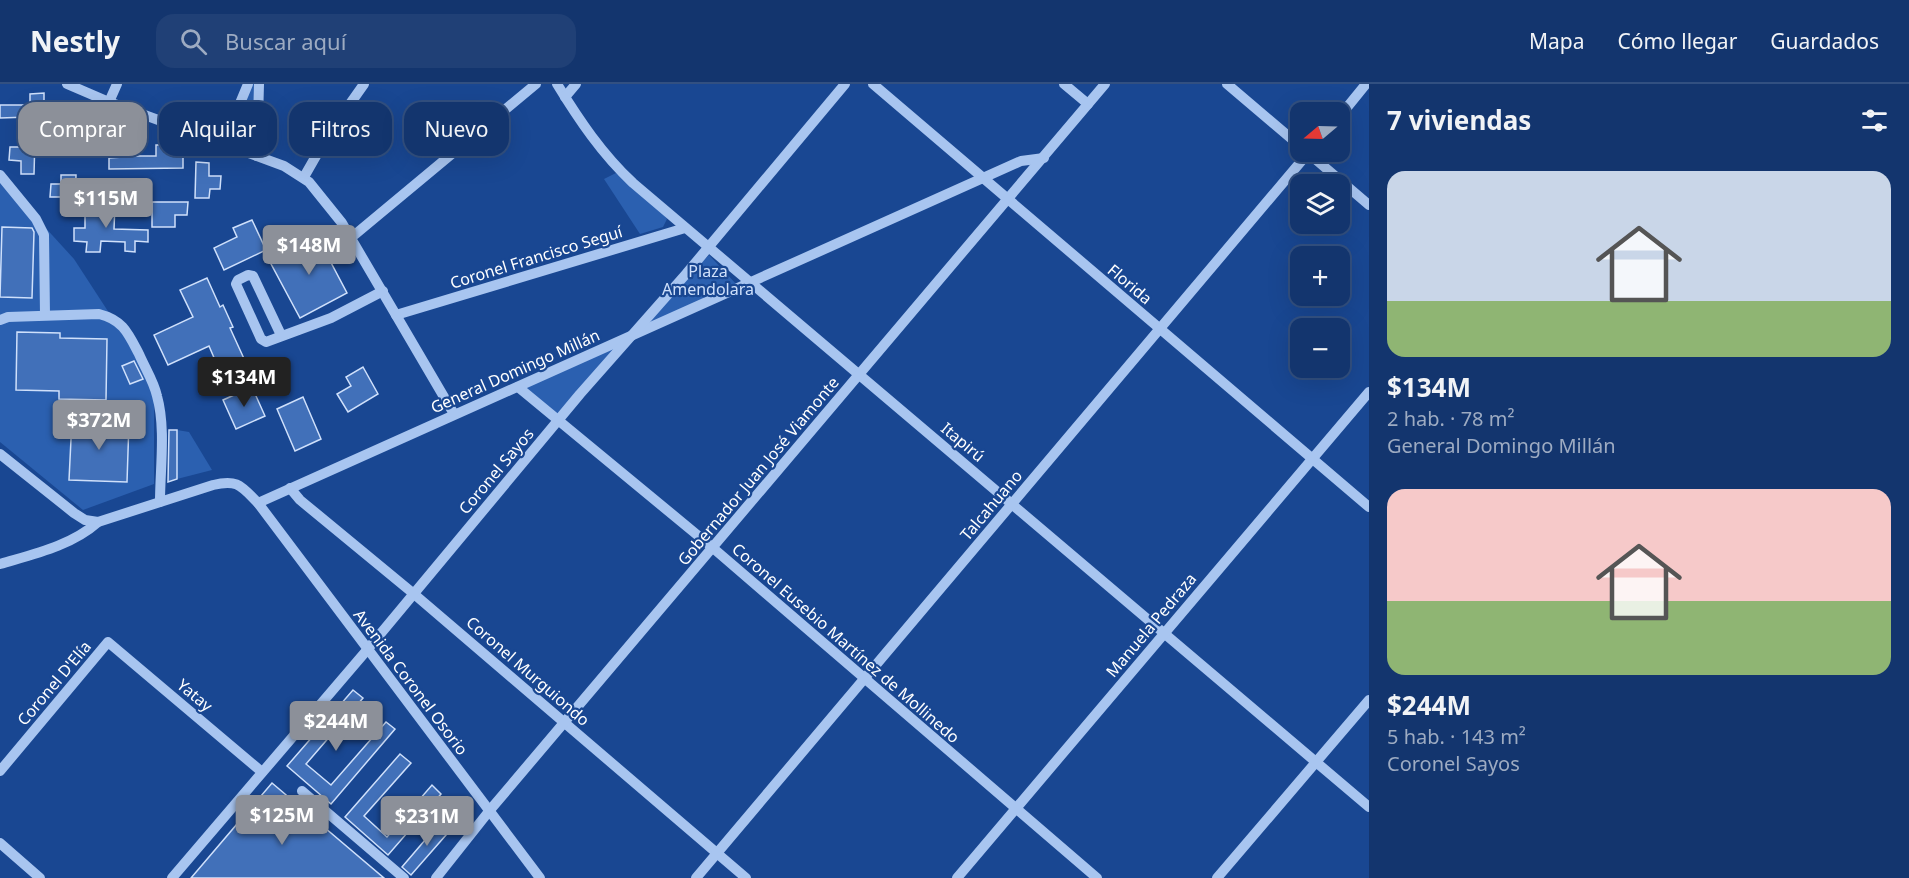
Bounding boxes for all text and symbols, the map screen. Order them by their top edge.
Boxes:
search box [156,14,576,68]
text: Nestly [30,22,120,60]
icon: search [177,25,210,58]
text: Buscar aquí [225,26,346,56]
text: Mapa [1529,27,1584,55]
text: Cómo llegar [1617,27,1737,55]
text: Guardados [1770,27,1879,55]
chip: Comprar [18,102,147,156]
chip: Alquilar [159,102,277,156]
chip: Filtros [289,102,392,156]
chip: Nuevo [404,102,509,156]
north arrow [1290,102,1350,162]
map controls [1290,102,1350,378]
text: 7 viviendas [1387,102,1531,138]
icon: filters [1858,104,1891,137]
button: layers [1290,174,1350,234]
pin: $115M [64,178,148,229]
text: $115M [74,184,138,211]
icon: home [1585,210,1693,318]
street label: Coronel Francisco Seguí [447,220,626,294]
pin: $148M [267,225,351,276]
text: $148M [277,231,341,258]
button: + [1290,246,1350,306]
street label: Florida [1103,259,1157,309]
park label: Plaza Amendolara [662,260,754,300]
button: − [1290,318,1350,378]
street label: General Domingo Millán [427,324,603,418]
pin: $134M [202,357,286,408]
text: $134M [212,363,276,390]
text: $134M [1387,369,1471,405]
street label: Gobernador Juan José Viamonte [672,372,844,570]
pin: $372M [57,400,141,451]
text: 2 hab. · 78 m² [1387,405,1514,432]
text: $372M [67,406,131,433]
street label: Itapirú [937,417,989,467]
street label: Coronel Sayos [453,423,539,519]
text: General Domingo Millán [1387,432,1616,459]
street label: Talcahuano [955,465,1027,545]
icon: home [1585,528,1693,636]
street label: Coronel Eusebio Martínez de Mollinedo [728,538,964,748]
street label: Manuela Pedraza [1101,568,1201,682]
street label: Avenida Coronel Osorio [349,604,473,760]
street label: Coronel Murguiondo [462,611,594,731]
street label: Coronel D'Elía [12,636,96,730]
street label: Yatay [173,674,218,717]
text: $244M [1387,687,1471,723]
pin: $244M [294,701,378,752]
text: $244M [304,707,368,734]
text: 5 hab. · 143 m² [1387,723,1526,750]
text: Coronel Sayos [1387,750,1520,777]
pin: $125M [240,795,324,846]
pin: $231M [385,796,469,847]
text: $125M [250,801,314,828]
text: $231M [395,802,459,829]

